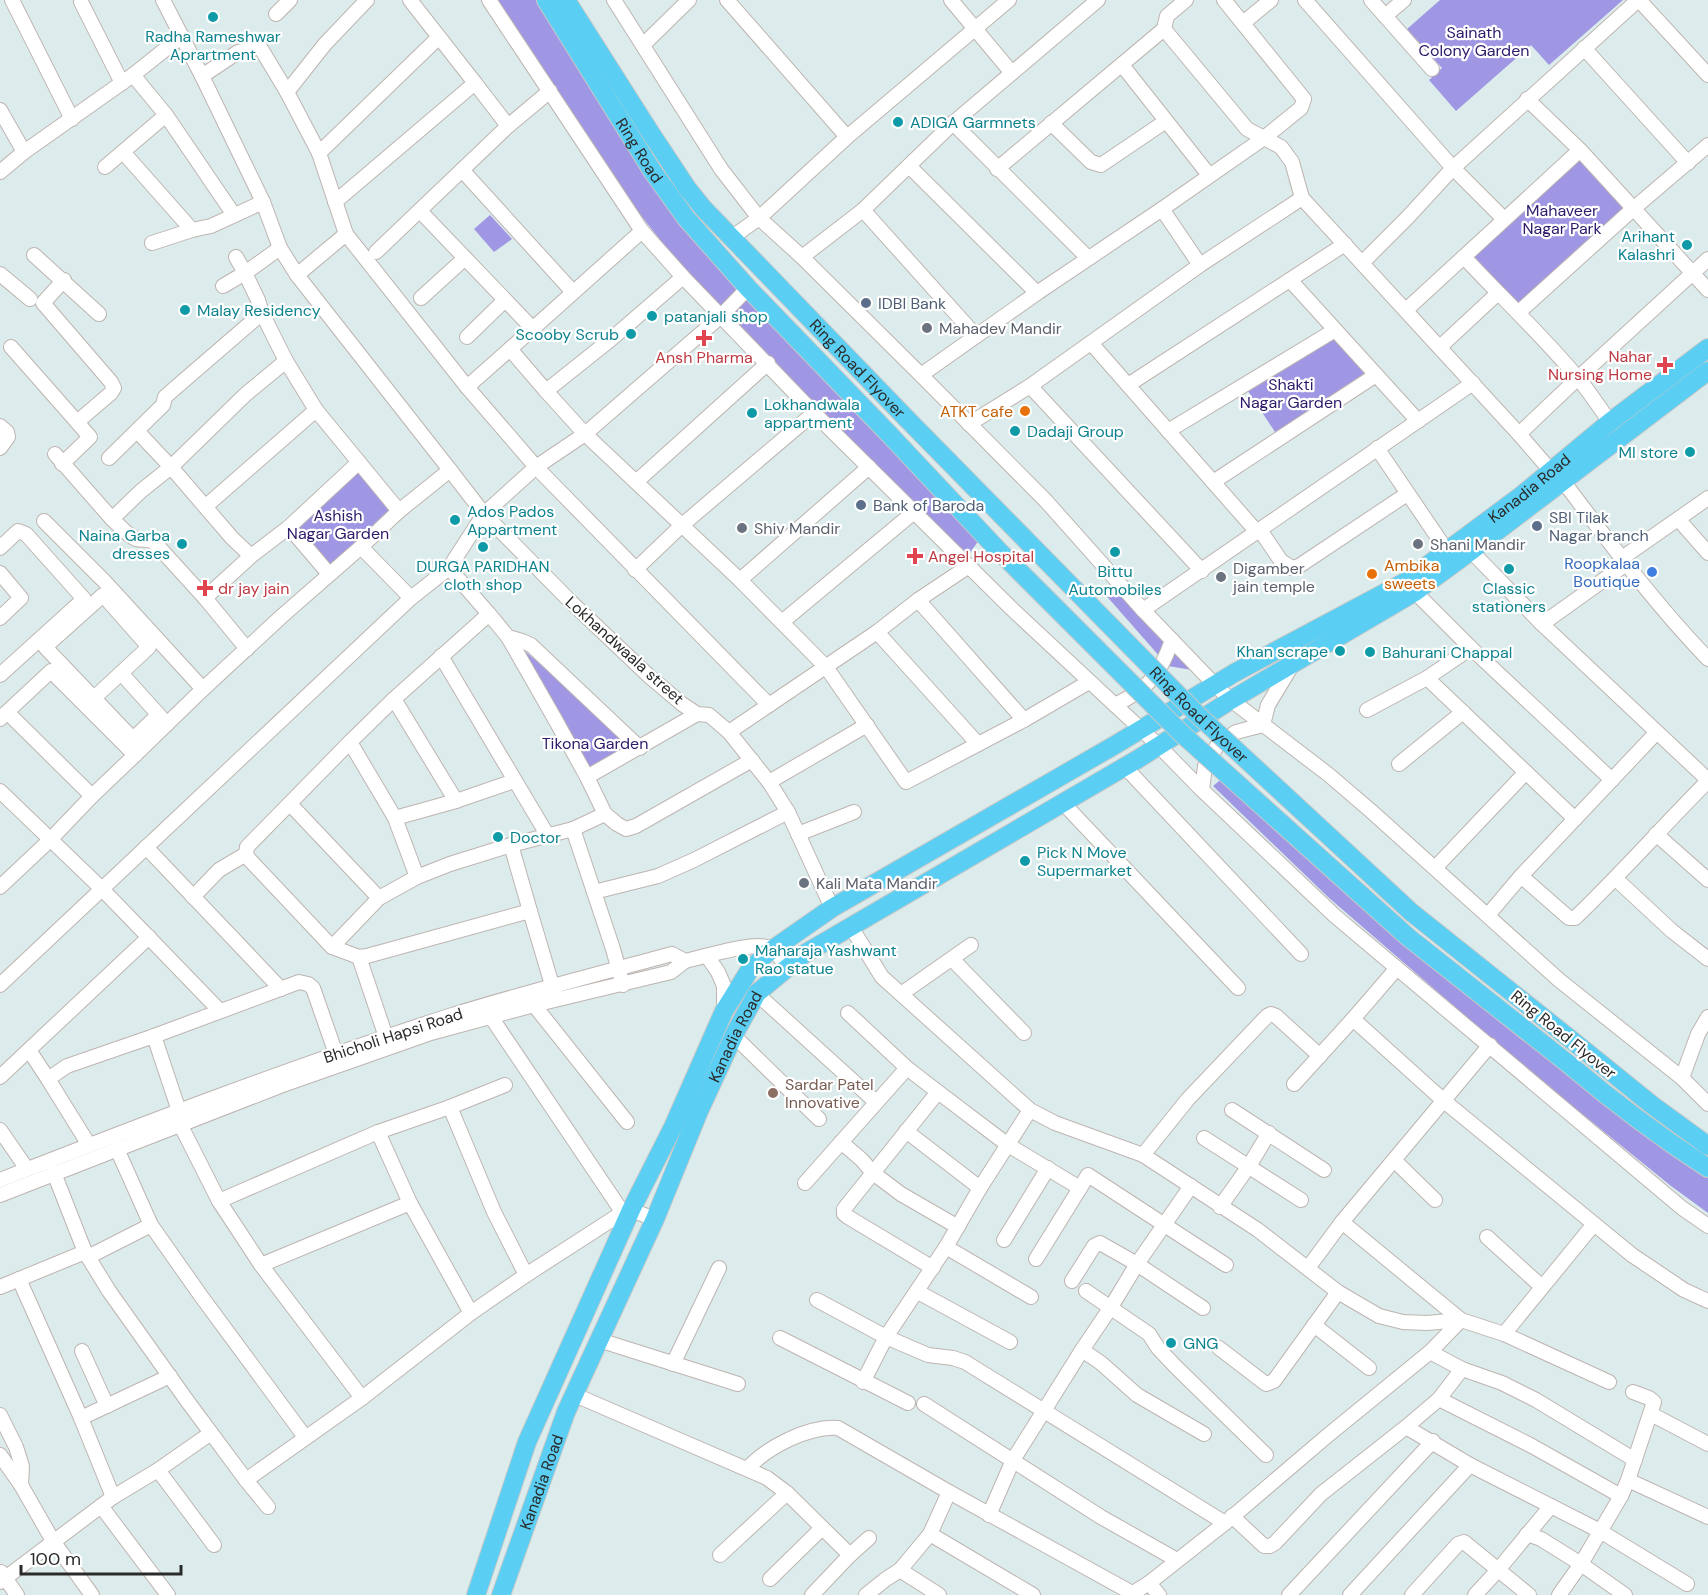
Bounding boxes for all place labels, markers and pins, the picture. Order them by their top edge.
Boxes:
marker: Radha Rameshwar Aprartment [206,10,220,24]
place label: Radha Rameshwar Aprartment [145,26,281,65]
place label: ADIGA Garmnets [910,112,1036,133]
marker: ADIGA Garmnets [891,115,905,129]
place label: Arihant Kalashri [1618,226,1675,265]
marker: Arihant Kalashri [1680,238,1694,252]
place label: IDBI Bank [878,293,946,314]
marker: IDBI Bank [859,296,873,310]
place label: Malay Residency [197,300,321,321]
marker: Malay Residency [178,303,192,317]
place label: patanjali shop [664,306,768,327]
marker: patanjali shop [645,309,659,323]
place label: Mahadev Mandir [939,318,1062,339]
marker: Mahadev Mandir [920,321,934,335]
place label: Scooby Scrub [516,324,619,345]
marker: Scooby Scrub [624,327,638,341]
marker: Ansh Pharma [697,331,711,345]
place label: Nahar Nursing Home [1548,346,1652,385]
place label: Ansh Pharma [655,347,753,368]
marker: Nahar Nursing Home [1656,356,1674,374]
place label: Lokhandwala appartment [764,394,860,433]
place label: ATKT cafe [940,401,1013,422]
marker: ATKT cafe [1018,404,1032,418]
marker: Lokhandwala appartment [745,406,759,420]
place label: Dadaji Group [1027,421,1124,442]
marker: Dadaji Group [1008,424,1022,438]
place label: MI store [1619,442,1678,463]
marker: MI store [1683,445,1697,459]
place label: Bank of Baroda [873,495,984,516]
marker: Bank of Baroda [854,498,868,512]
place label: Ados Pados Appartment [467,501,557,540]
place label: SBI Tilak Nagar branch [1549,507,1649,546]
marker: Ados Pados Appartment [448,513,462,527]
place label: Shiv Mandir [754,518,840,539]
marker: SBI Tilak Nagar branch [1530,519,1544,533]
marker: Shiv Mandir [735,521,749,535]
place label: Naina Garba dresses [79,525,170,564]
place label: Shani Mandir [1430,534,1526,555]
marker: Naina Garba dresses [175,537,189,551]
marker: Shani Mandir [1411,537,1425,551]
marker: DURGA PARIDHAN cloth shop [476,540,490,554]
marker: Bittu Automobiles [1108,545,1122,559]
place label: Angel Hospital [928,546,1034,567]
marker: Angel Hospital [906,547,924,565]
place label: Roopkalaa Boutique [1564,553,1640,592]
place label: Ambika sweets [1384,555,1439,594]
place label: DURGA PARIDHAN cloth shop [416,556,550,595]
place label: Digamber jain temple [1232,558,1315,597]
place label: Bittu Automobiles [1068,561,1162,600]
marker: Classic stationers [1502,562,1516,576]
marker: Roopkalaa Boutique [1645,565,1659,579]
marker: Ambika sweets [1365,567,1379,581]
marker: Digamber jain temple [1214,570,1228,584]
place label: dr jay jain [218,578,289,599]
place label: Classic stationers [1472,578,1546,617]
marker: dr jay jain [196,579,214,597]
place label: Khan scrape [1236,641,1328,662]
place label: Bahurani Chappal [1382,642,1512,663]
marker: Khan scrape [1333,644,1347,658]
marker: Bahurani Chappal [1363,645,1377,659]
place label: Doctor [510,827,561,848]
marker: Doctor [491,830,505,844]
place label: Pick N Move Supermarket [1037,842,1132,881]
marker: Pick N Move Supermarket [1018,854,1032,868]
place label: Kali Mata Mandir [816,873,938,894]
marker: Kali Mata Mandir [797,876,811,890]
place label: Maharaja Yashwant Rao statue [755,940,897,979]
marker: Maharaja Yashwant Rao statue [736,952,750,966]
place label: Sardar Patel Innovative [785,1074,874,1113]
marker: Sardar Patel Innovative [766,1086,780,1100]
place label: GNG [1183,1333,1218,1354]
marker: GNG [1164,1336,1178,1350]

